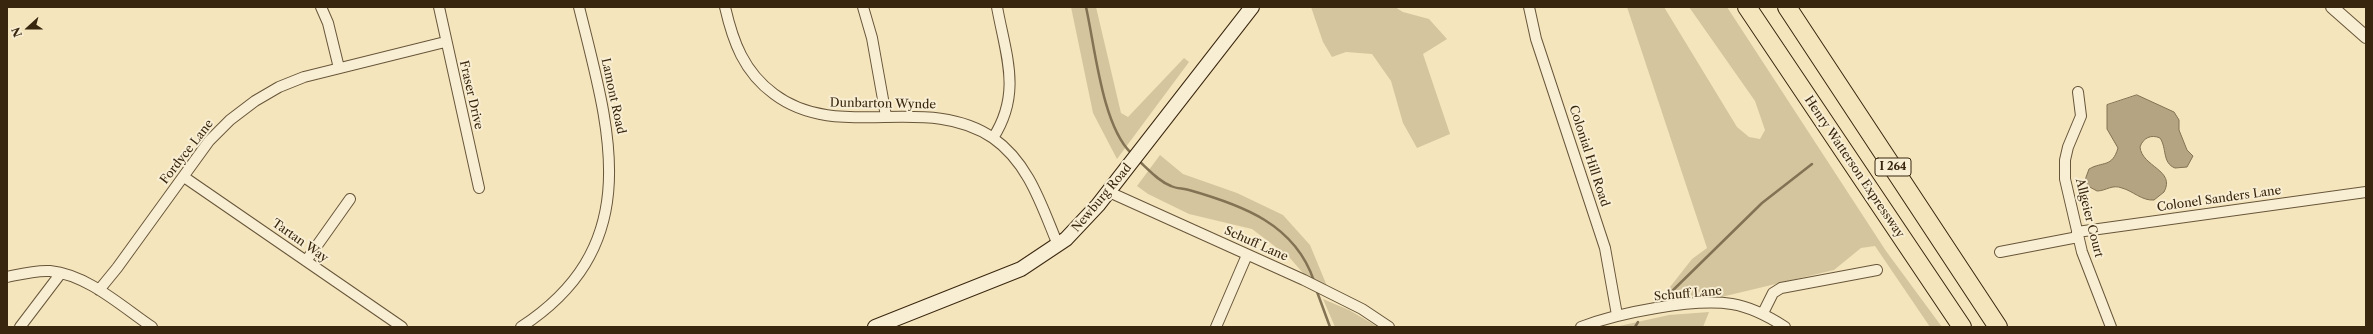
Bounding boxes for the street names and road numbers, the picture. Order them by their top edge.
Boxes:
street label: Lamont Road [598,57,628,135]
street label: Fraser Drive [456,59,486,131]
street label: Henry Watterson Expressway [1801,93,1907,241]
street label: Dunbarton Wynde [830,96,936,112]
street label: Colonial Hill Road [1566,104,1612,208]
street label: Fordyce Lane [157,117,217,187]
road number: I 264 [1875,158,1911,176]
street label: Newburg Road [1069,161,1135,235]
street label: Allgeier Court [2072,177,2106,259]
street label: Colonel Sanders Lane [2156,183,2282,215]
street label: Tartan Way [269,216,331,266]
street label: Schuff Lane [1222,224,1290,264]
street label: Schuff Lane [1653,284,1723,304]

